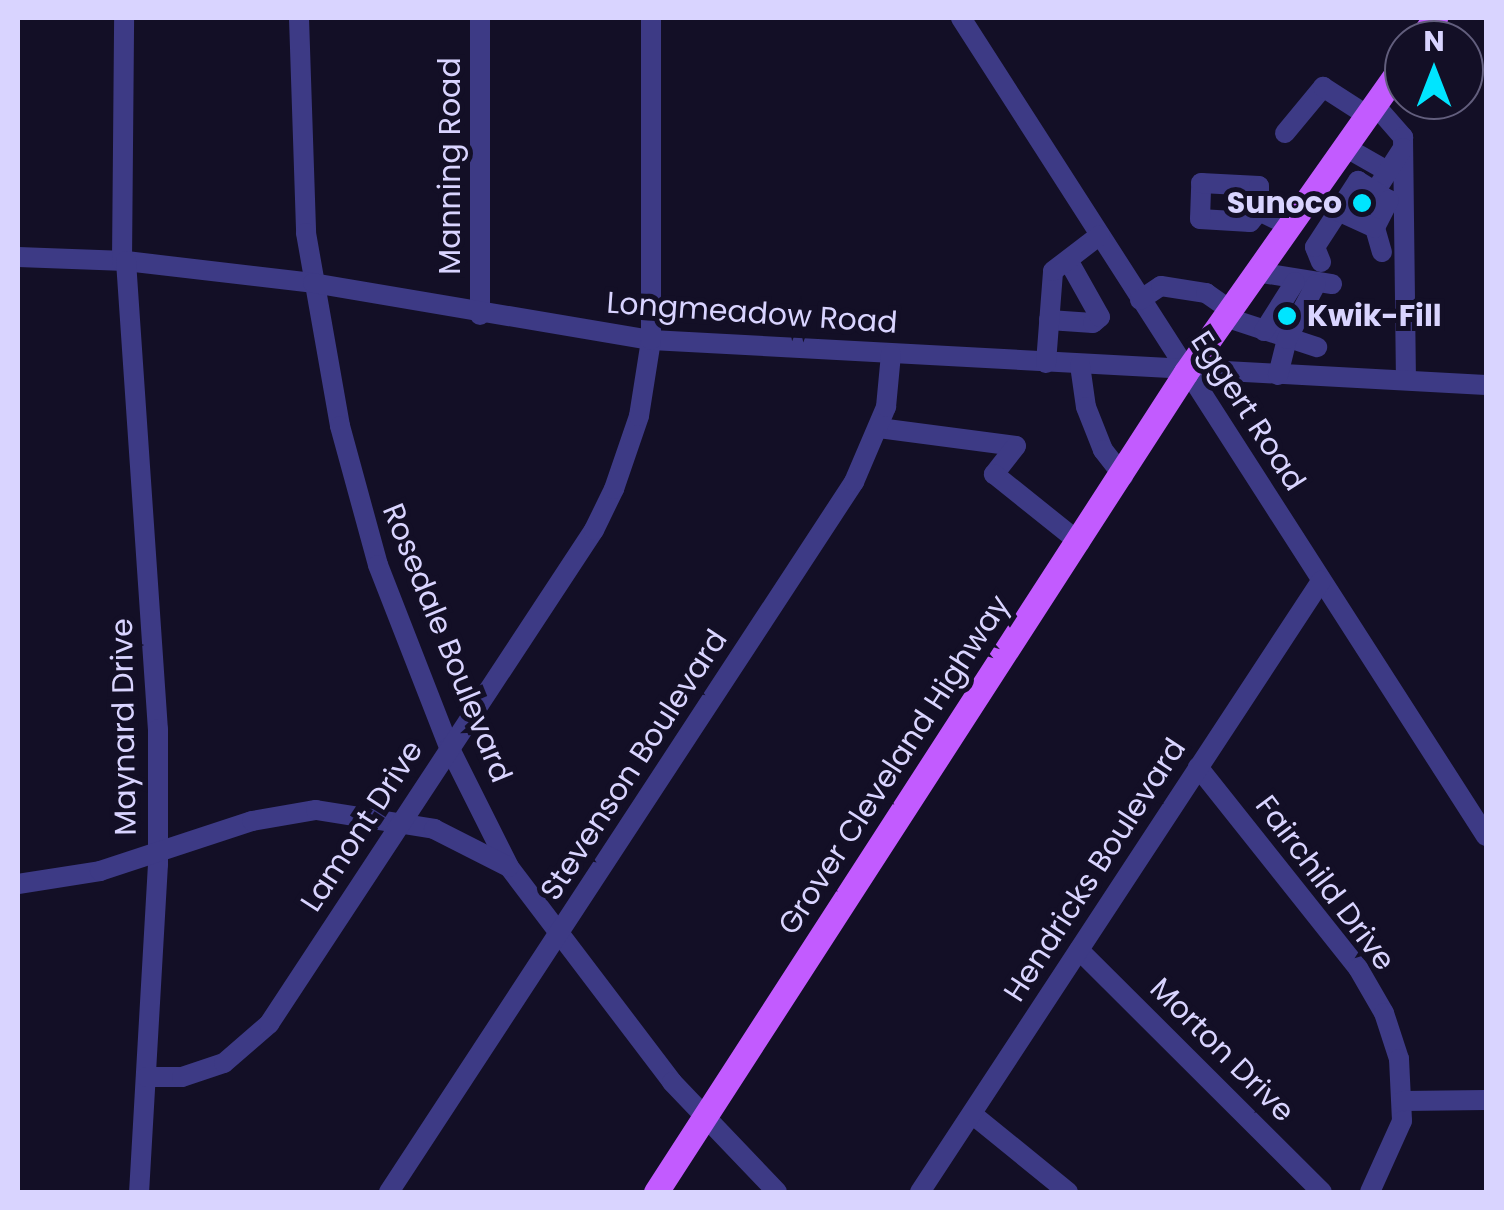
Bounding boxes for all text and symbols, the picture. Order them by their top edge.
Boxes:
north arrow [1384,20,1484,120]
text: N [1423,22,1445,61]
street label: Manning Road [432,57,468,275]
place label: Sunoco [1227,185,1342,221]
marker: Sunoco [1351,192,1373,214]
street label: Longmeadow Road [605,285,899,341]
place label: Kwik-Fill [1307,298,1442,334]
marker: Kwik-Fill [1276,305,1298,327]
street label: Eggert Road [1183,325,1313,497]
street label: Rosedale Boulevard [375,498,519,788]
street label: Grover Cleveland Highway [771,589,1017,941]
street label: Maynard Drive [104,618,144,836]
street label: Stevenson Boulevard [533,623,735,907]
street label: Hendricks Boulevard [997,732,1193,1008]
street label: Lamont Drive [293,734,431,918]
street label: Fairchild Drive [1248,788,1402,978]
street label: Morton Drive [1143,971,1301,1129]

